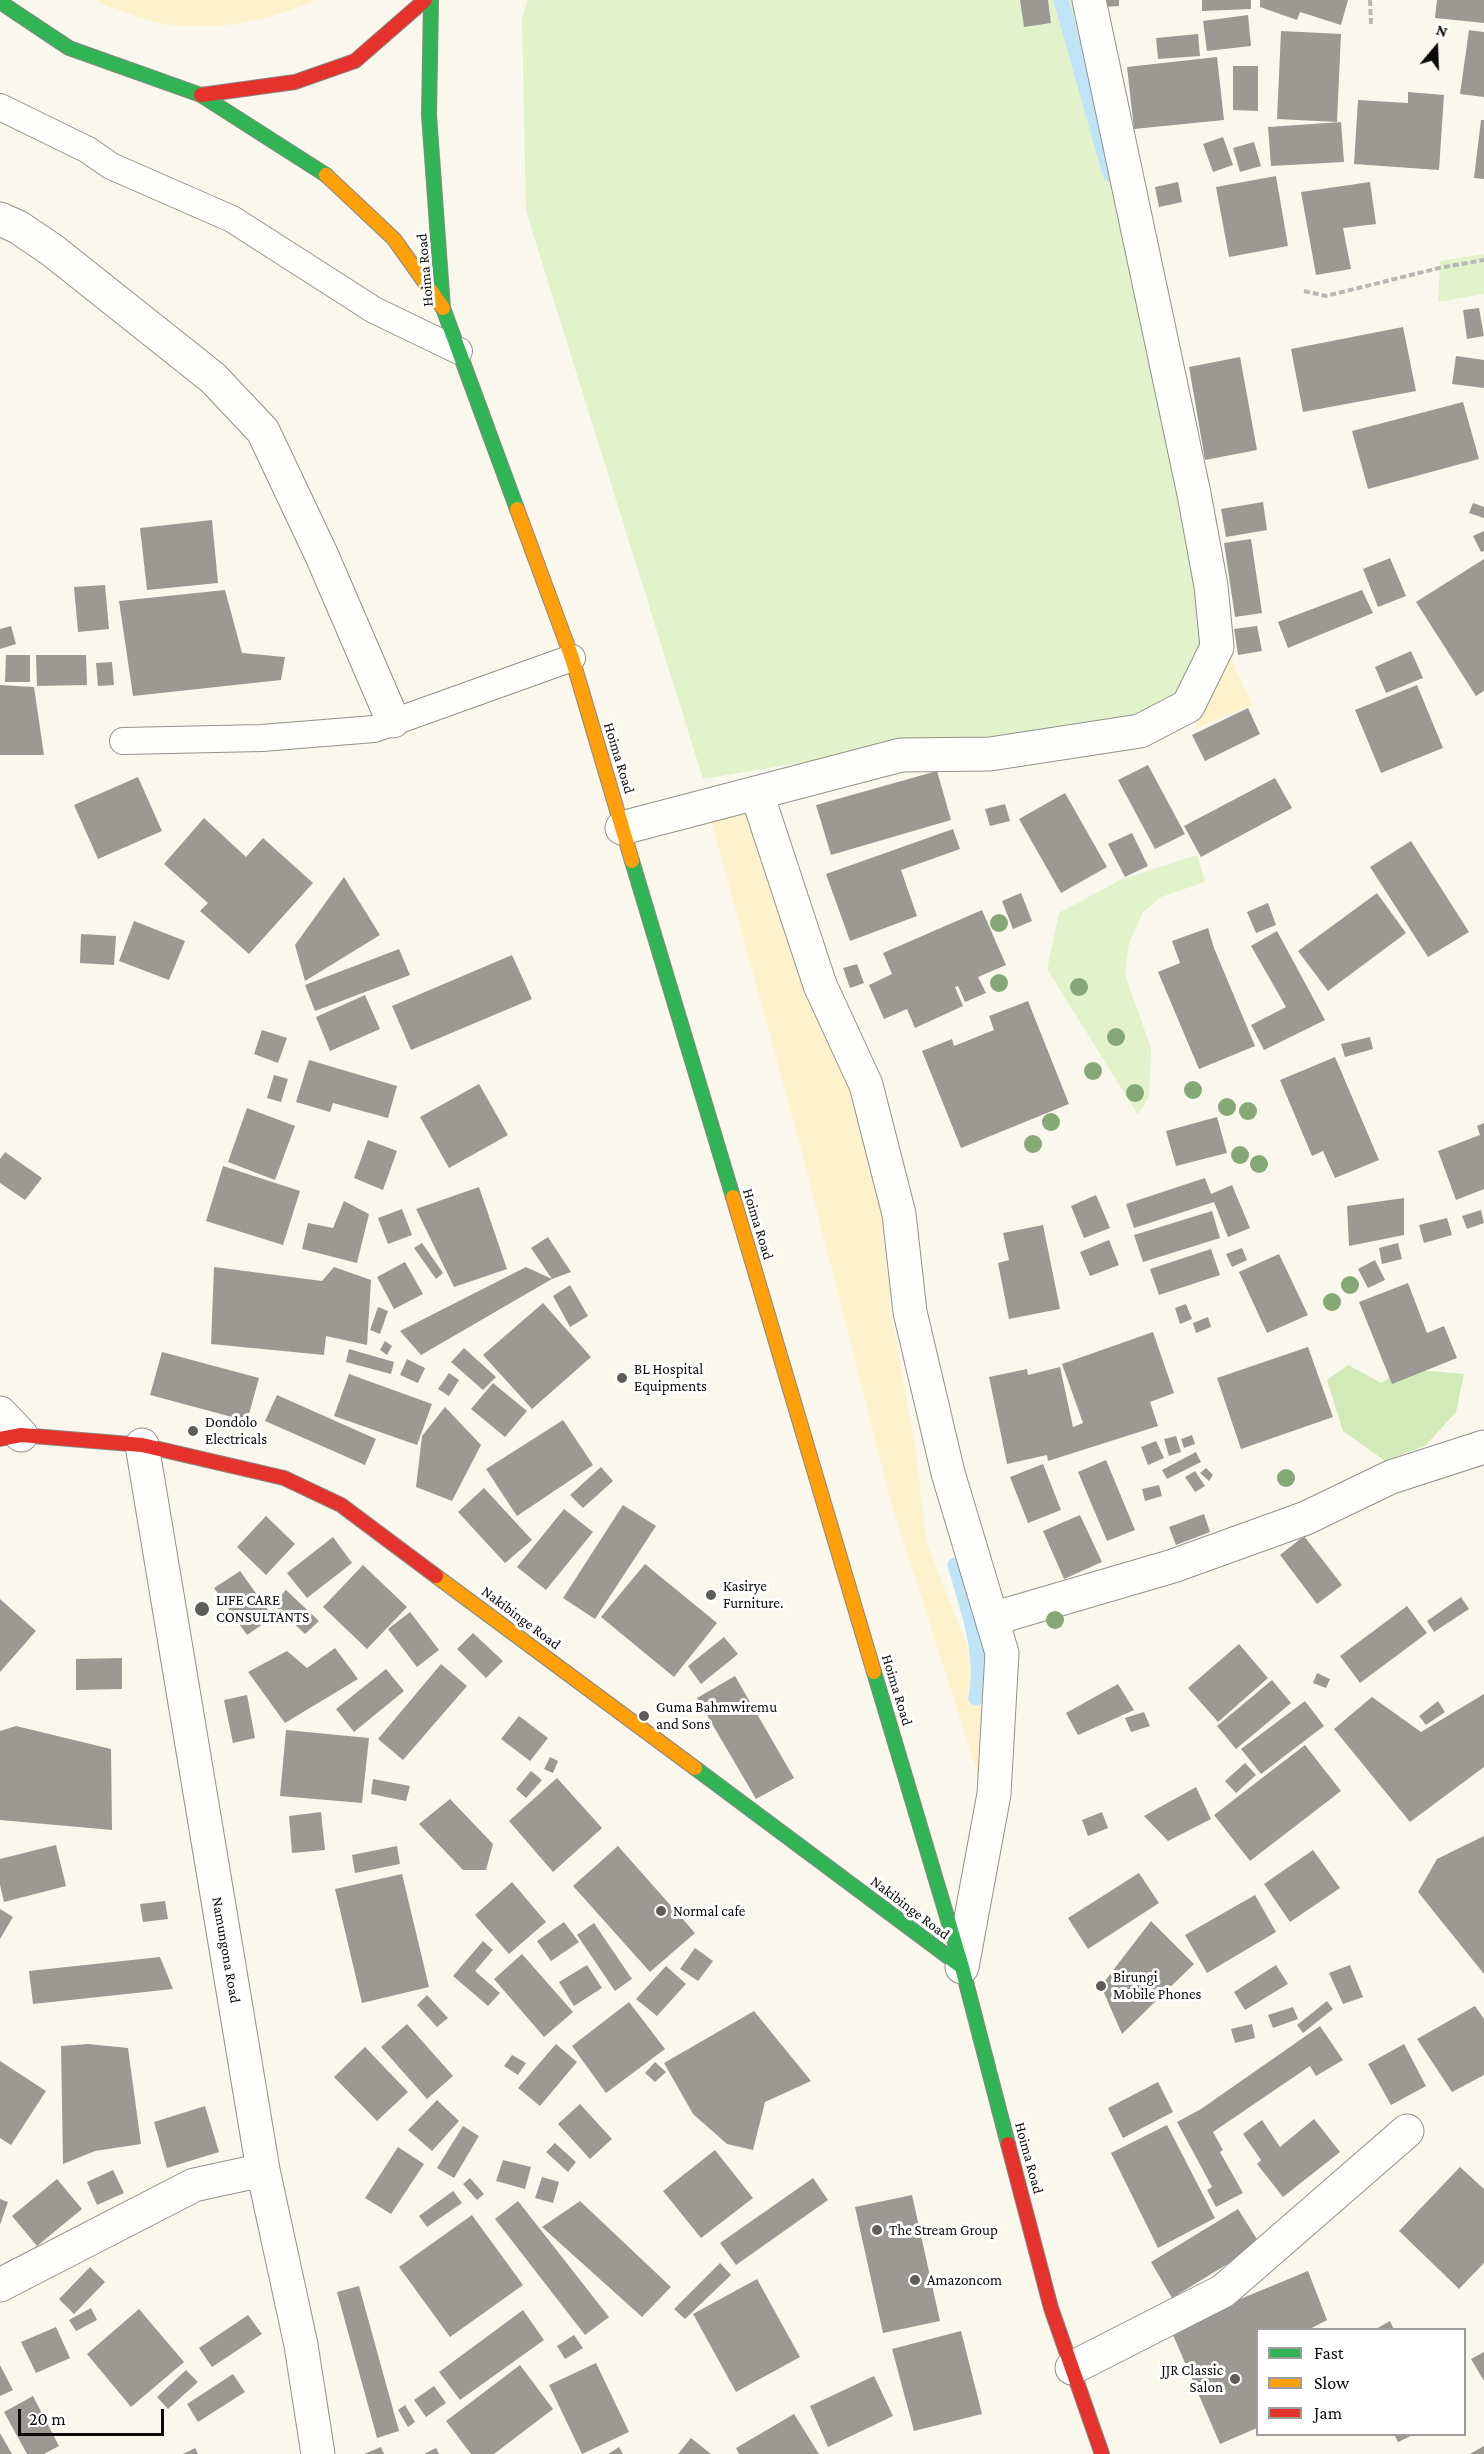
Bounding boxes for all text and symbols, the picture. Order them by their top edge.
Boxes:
north arrow [1406,18,1466,78]
text: N [1434,21,1450,40]
street label: Hoima Road [413,233,437,307]
street label: Hoima Road [600,720,638,796]
street label: Hoima Road [739,1186,777,1262]
place label: BL Hospital Equipments [634,1360,707,1395]
marker: BL Hospital Equipments [615,1371,629,1385]
place label: Dondolo Electricals [205,1413,267,1448]
marker: Dondolo Electricals [186,1424,200,1438]
place label: Kasirye Furniture. [723,1577,783,1612]
street label: Nakibinge Road [478,1582,564,1654]
marker: Kasirye Furniture. [704,1588,718,1602]
place label: LIFE CARE CONSULTANTS [216,1591,309,1626]
marker: LIFE CARE CONSULTANTS [193,1600,211,1618]
street label: Hoima Road [878,1652,916,1728]
place label: Guma Bahmwiremu and Sons [656,1698,777,1733]
marker: Guma Bahmwiremu and Sons [637,1709,651,1723]
street label: Nakibinge Road [867,1872,953,1944]
street label: Namungona Road [208,1895,244,2005]
place label: Normal cafe [673,1902,745,1920]
marker: Normal cafe [654,1904,668,1918]
place label: Birungi Mobile Phones [1113,1968,1201,2003]
marker: Birungi Mobile Phones [1094,1979,1108,1993]
street label: Hoima Road [1011,2120,1047,2196]
place label: The Stream Group [889,2221,998,2239]
marker: The Stream Group [870,2223,884,2237]
place label: Amazoncom [927,2271,1002,2289]
marker: Amazoncom [908,2273,922,2287]
legend [1256,2328,1466,2436]
text: Fast [1314,2343,1344,2363]
place label: JJR Classic Salon [1161,2361,1223,2396]
marker: JJR Classic Salon [1228,2372,1242,2386]
text: Slow [1314,2373,1349,2393]
scale bar [21,2397,166,2435]
text: Jam [1314,2403,1342,2423]
text: 20 m [29,2409,66,2429]

